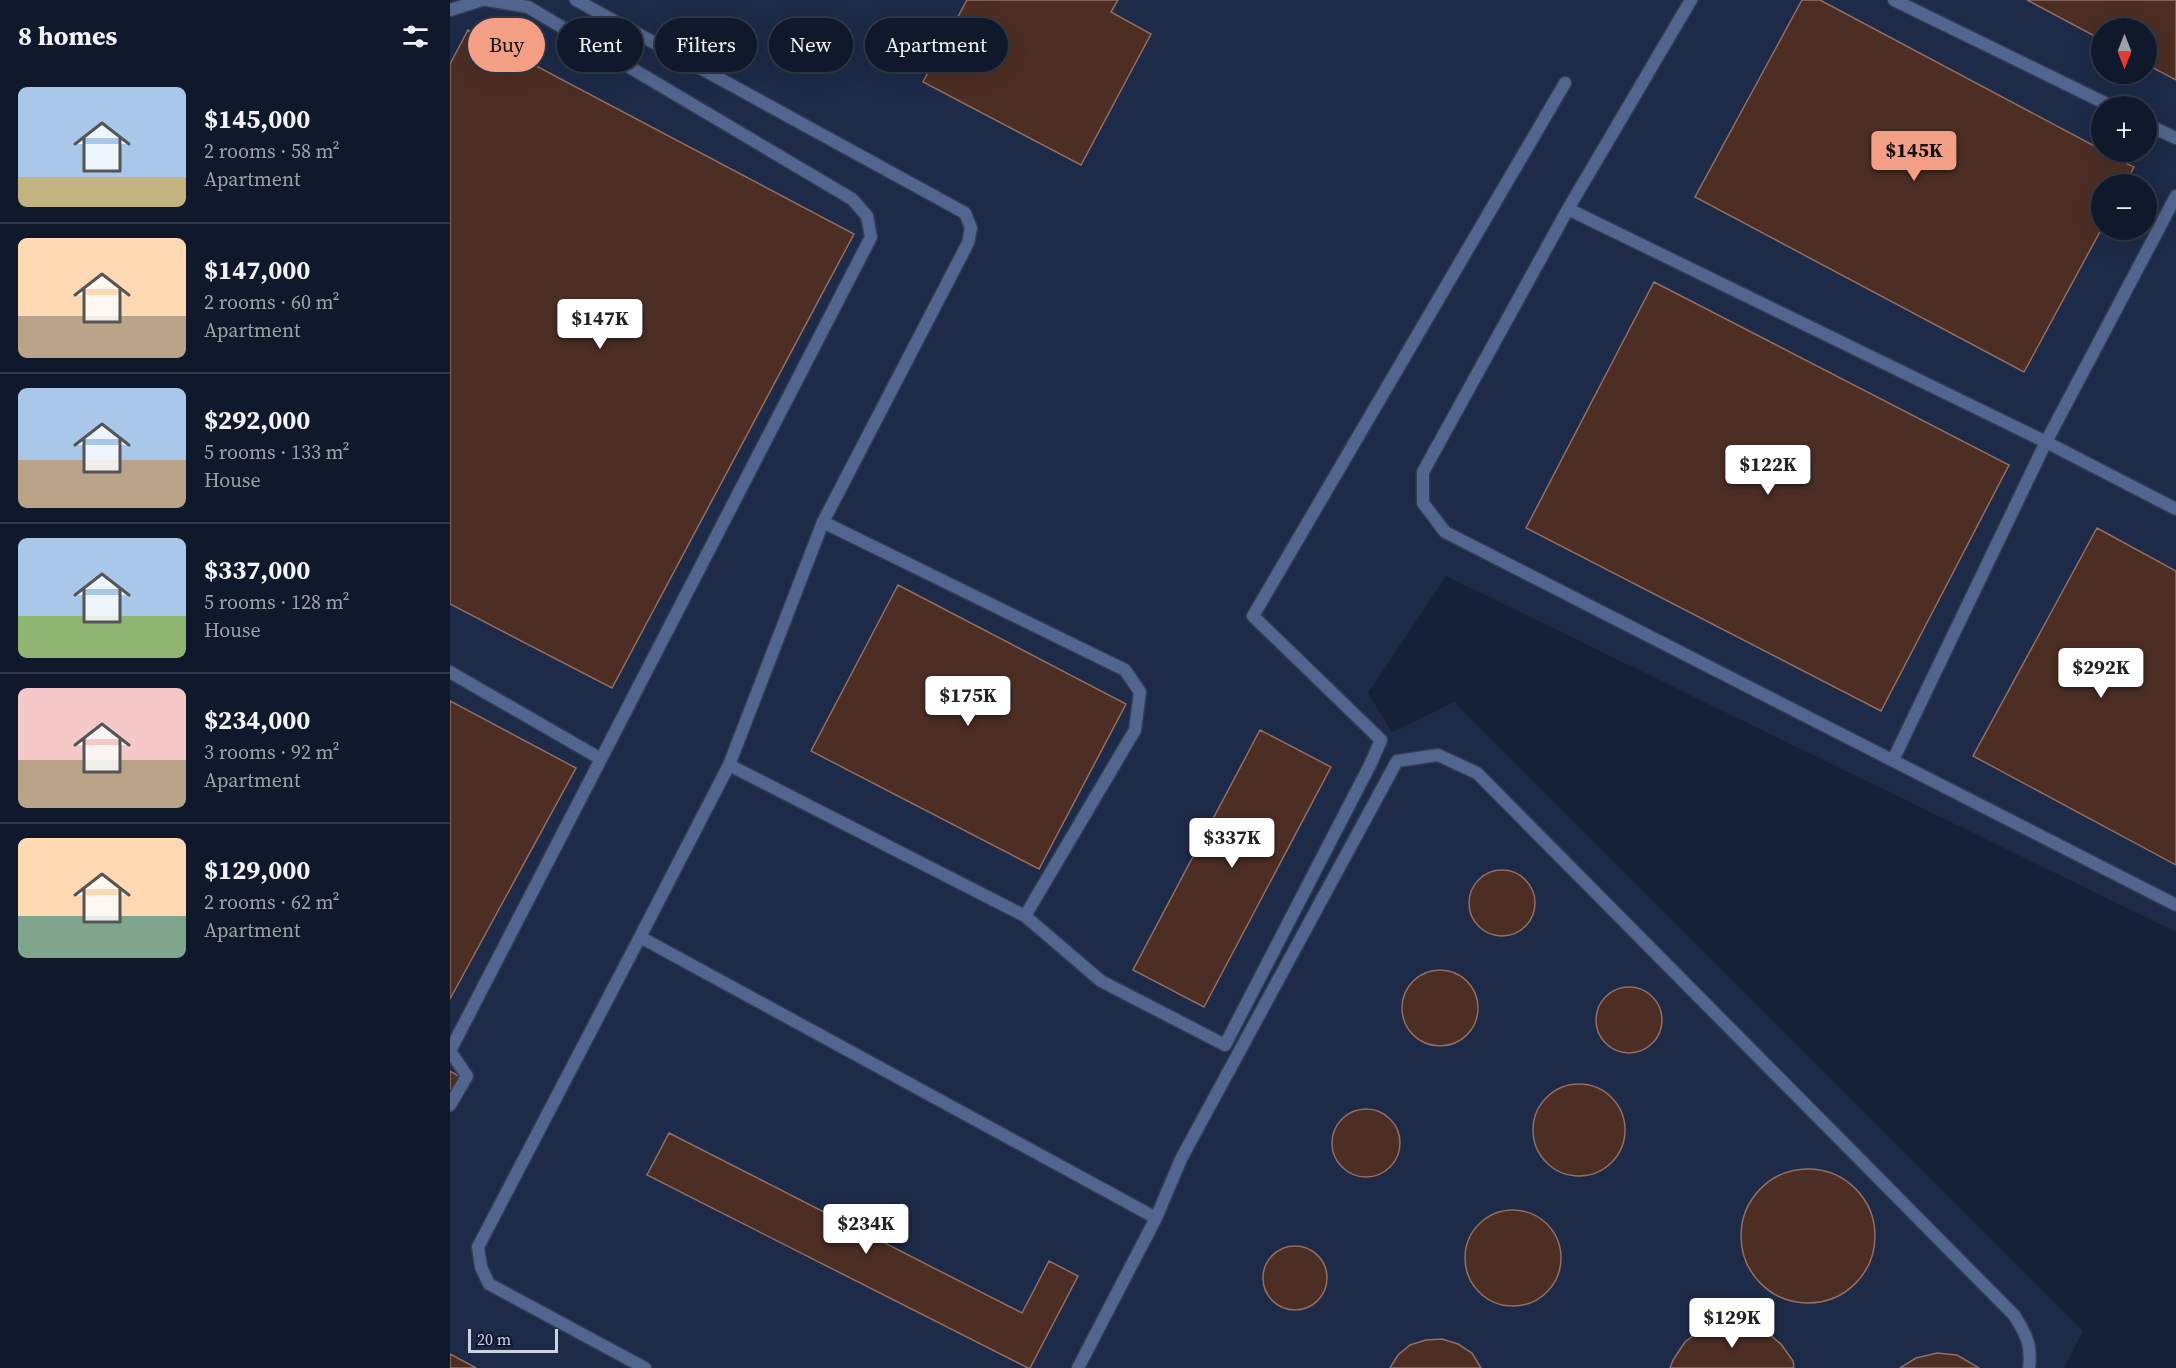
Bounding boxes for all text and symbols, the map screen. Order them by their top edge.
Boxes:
text: 8 homes [18,18,117,54]
chip: Buy [468,18,545,72]
chip: Rent [557,18,643,72]
chip: Filters [655,18,757,72]
chip: New [769,18,853,72]
chip: Apartment [865,18,1008,72]
north arrow [2091,18,2157,84]
map controls [2091,18,2157,240]
icon: filters [399,20,432,53]
button: + [2091,96,2157,162]
text: $145,000 [204,101,310,137]
icon: home [66,111,138,183]
pin: $145K [1872,131,1956,182]
text: $145K [1885,136,1943,164]
text: 2 rooms · 58 m² [204,137,340,165]
text: Apartment [204,165,301,193]
button: − [2091,174,2157,240]
text: $147,000 [204,252,310,288]
icon: home [66,262,138,334]
text: 2 rooms · 60 m² [204,288,340,316]
pin: $147K [558,299,642,350]
text: $147K [571,304,629,332]
text: Apartment [204,316,301,344]
text: $292,000 [204,402,310,438]
icon: home [66,412,138,484]
text: 5 rooms · 133 m² [204,438,350,466]
pin: $122K [1726,445,1810,496]
text: $122K [1739,450,1797,478]
text: House [204,466,261,494]
text: $337,000 [204,552,310,588]
icon: home [66,562,138,634]
text: 5 rooms · 128 m² [204,588,350,616]
text: House [204,616,261,644]
pin: $292K [2059,648,2143,699]
text: $292K [2072,653,2130,681]
pin: $175K [926,676,1010,727]
text: $175K [939,681,997,709]
text: $234,000 [204,702,310,738]
icon: home [66,712,138,784]
text: 3 rooms · 92 m² [204,738,340,766]
text: Apartment [204,766,301,794]
pin: $337K [1190,818,1274,869]
text: $337K [1203,823,1261,851]
text: $129,000 [204,852,310,888]
icon: home [66,862,138,934]
text: 2 rooms · 62 m² [204,888,340,916]
text: Apartment [204,916,301,944]
pin: $234K [824,1204,908,1255]
text: $234K [837,1209,895,1237]
pin: $129K [1690,1298,1774,1349]
text: $129K [1703,1303,1761,1331]
scale bar [468,1326,558,1354]
text: 20 m [477,1328,511,1350]

